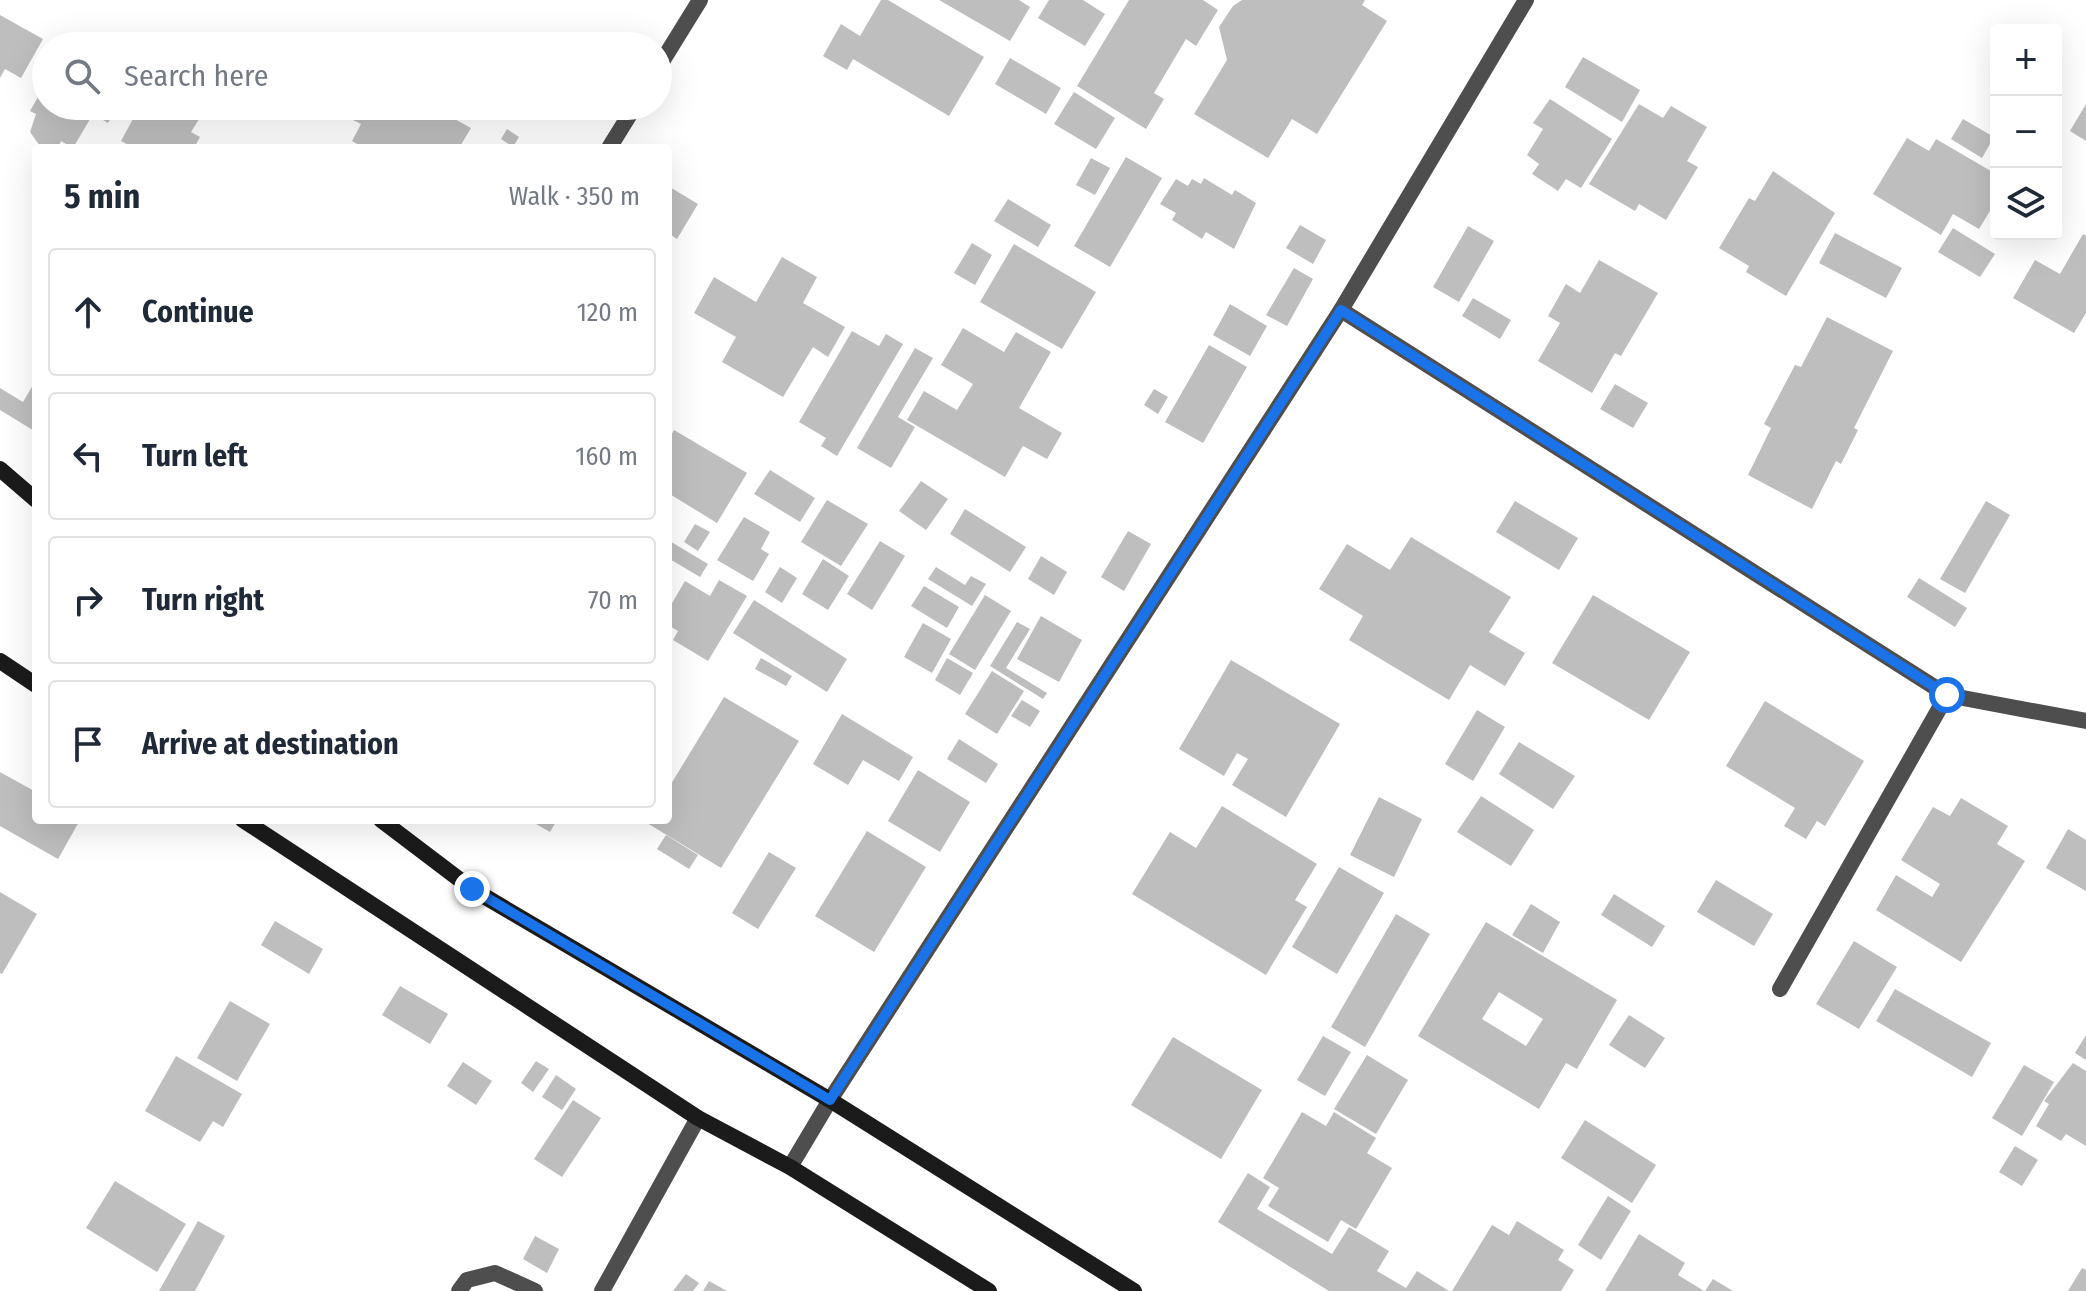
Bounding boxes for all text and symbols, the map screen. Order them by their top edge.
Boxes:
map controls [1990,24,2062,240]
button: + [1990,24,2062,96]
search box [32,32,672,120]
icon: search [60,54,104,98]
text: Search here [124,58,269,94]
button: − [1990,96,2062,168]
button: layers [1990,168,2062,240]
text: 5 min [64,176,140,217]
text: Walk · 350 m [509,181,640,212]
icon: ahead [66,290,110,334]
text: Continue [142,294,254,330]
text: 120 m [577,297,638,328]
icon: left [66,434,110,478]
text: Turn left [142,438,248,474]
text: 160 m [575,441,638,472]
icon: right [66,578,110,622]
text: Turn right [142,582,264,618]
text: 70 m [588,585,638,616]
route start [1929,677,1965,713]
icon: arrive [66,722,110,766]
text: Arrive at destination [142,726,399,762]
route end [454,871,490,907]

